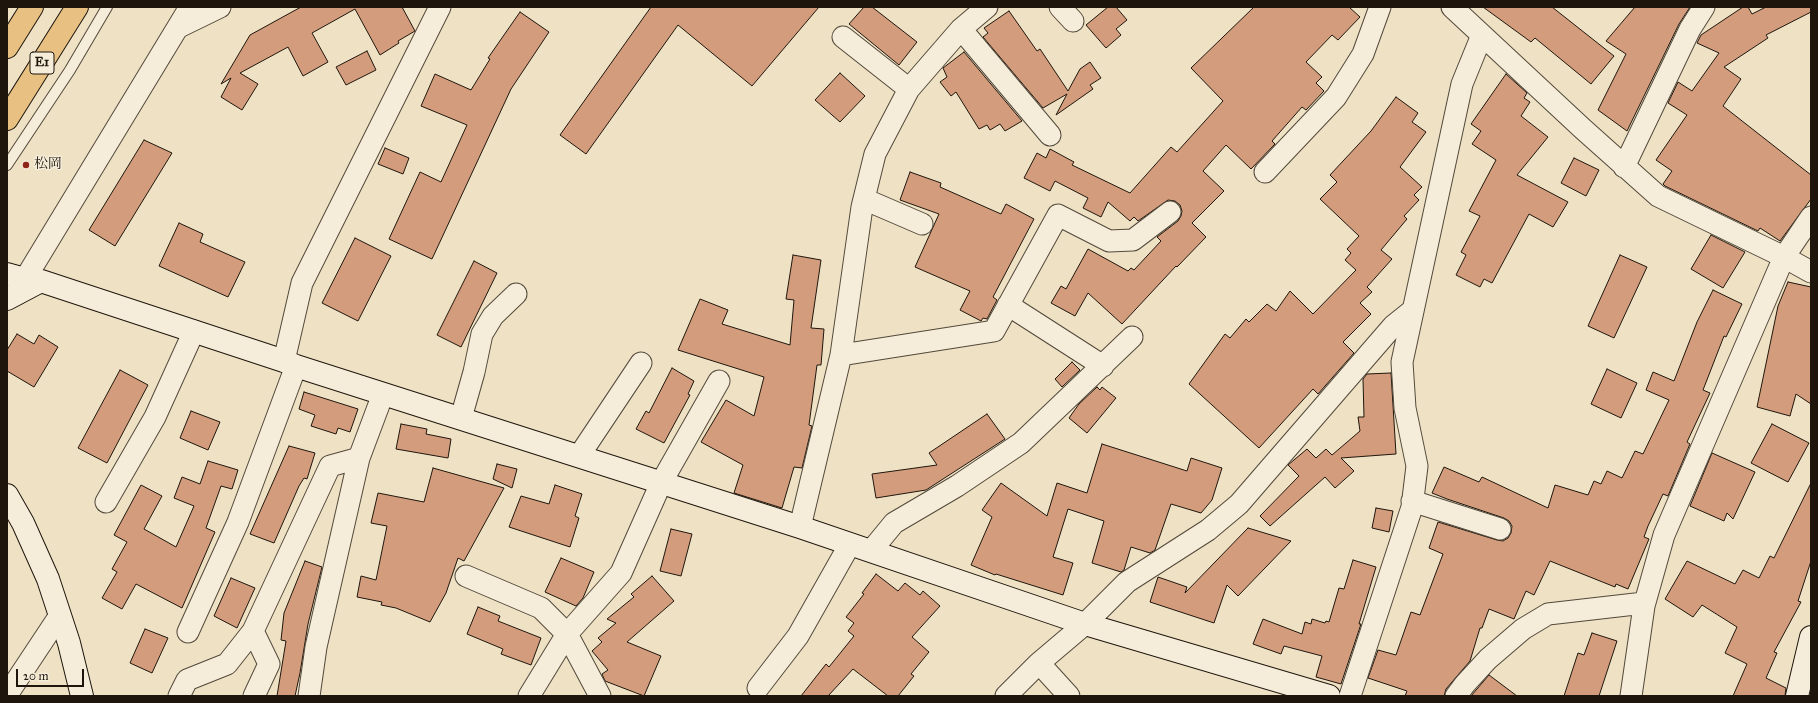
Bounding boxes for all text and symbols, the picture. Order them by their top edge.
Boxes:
road number: E1 [30,52,54,74]
place label: 松岡 [34,157,62,173]
marker: 松岡 [21,160,31,170]
scale bar [18,661,86,687]
text: 20 m [23,669,49,683]

